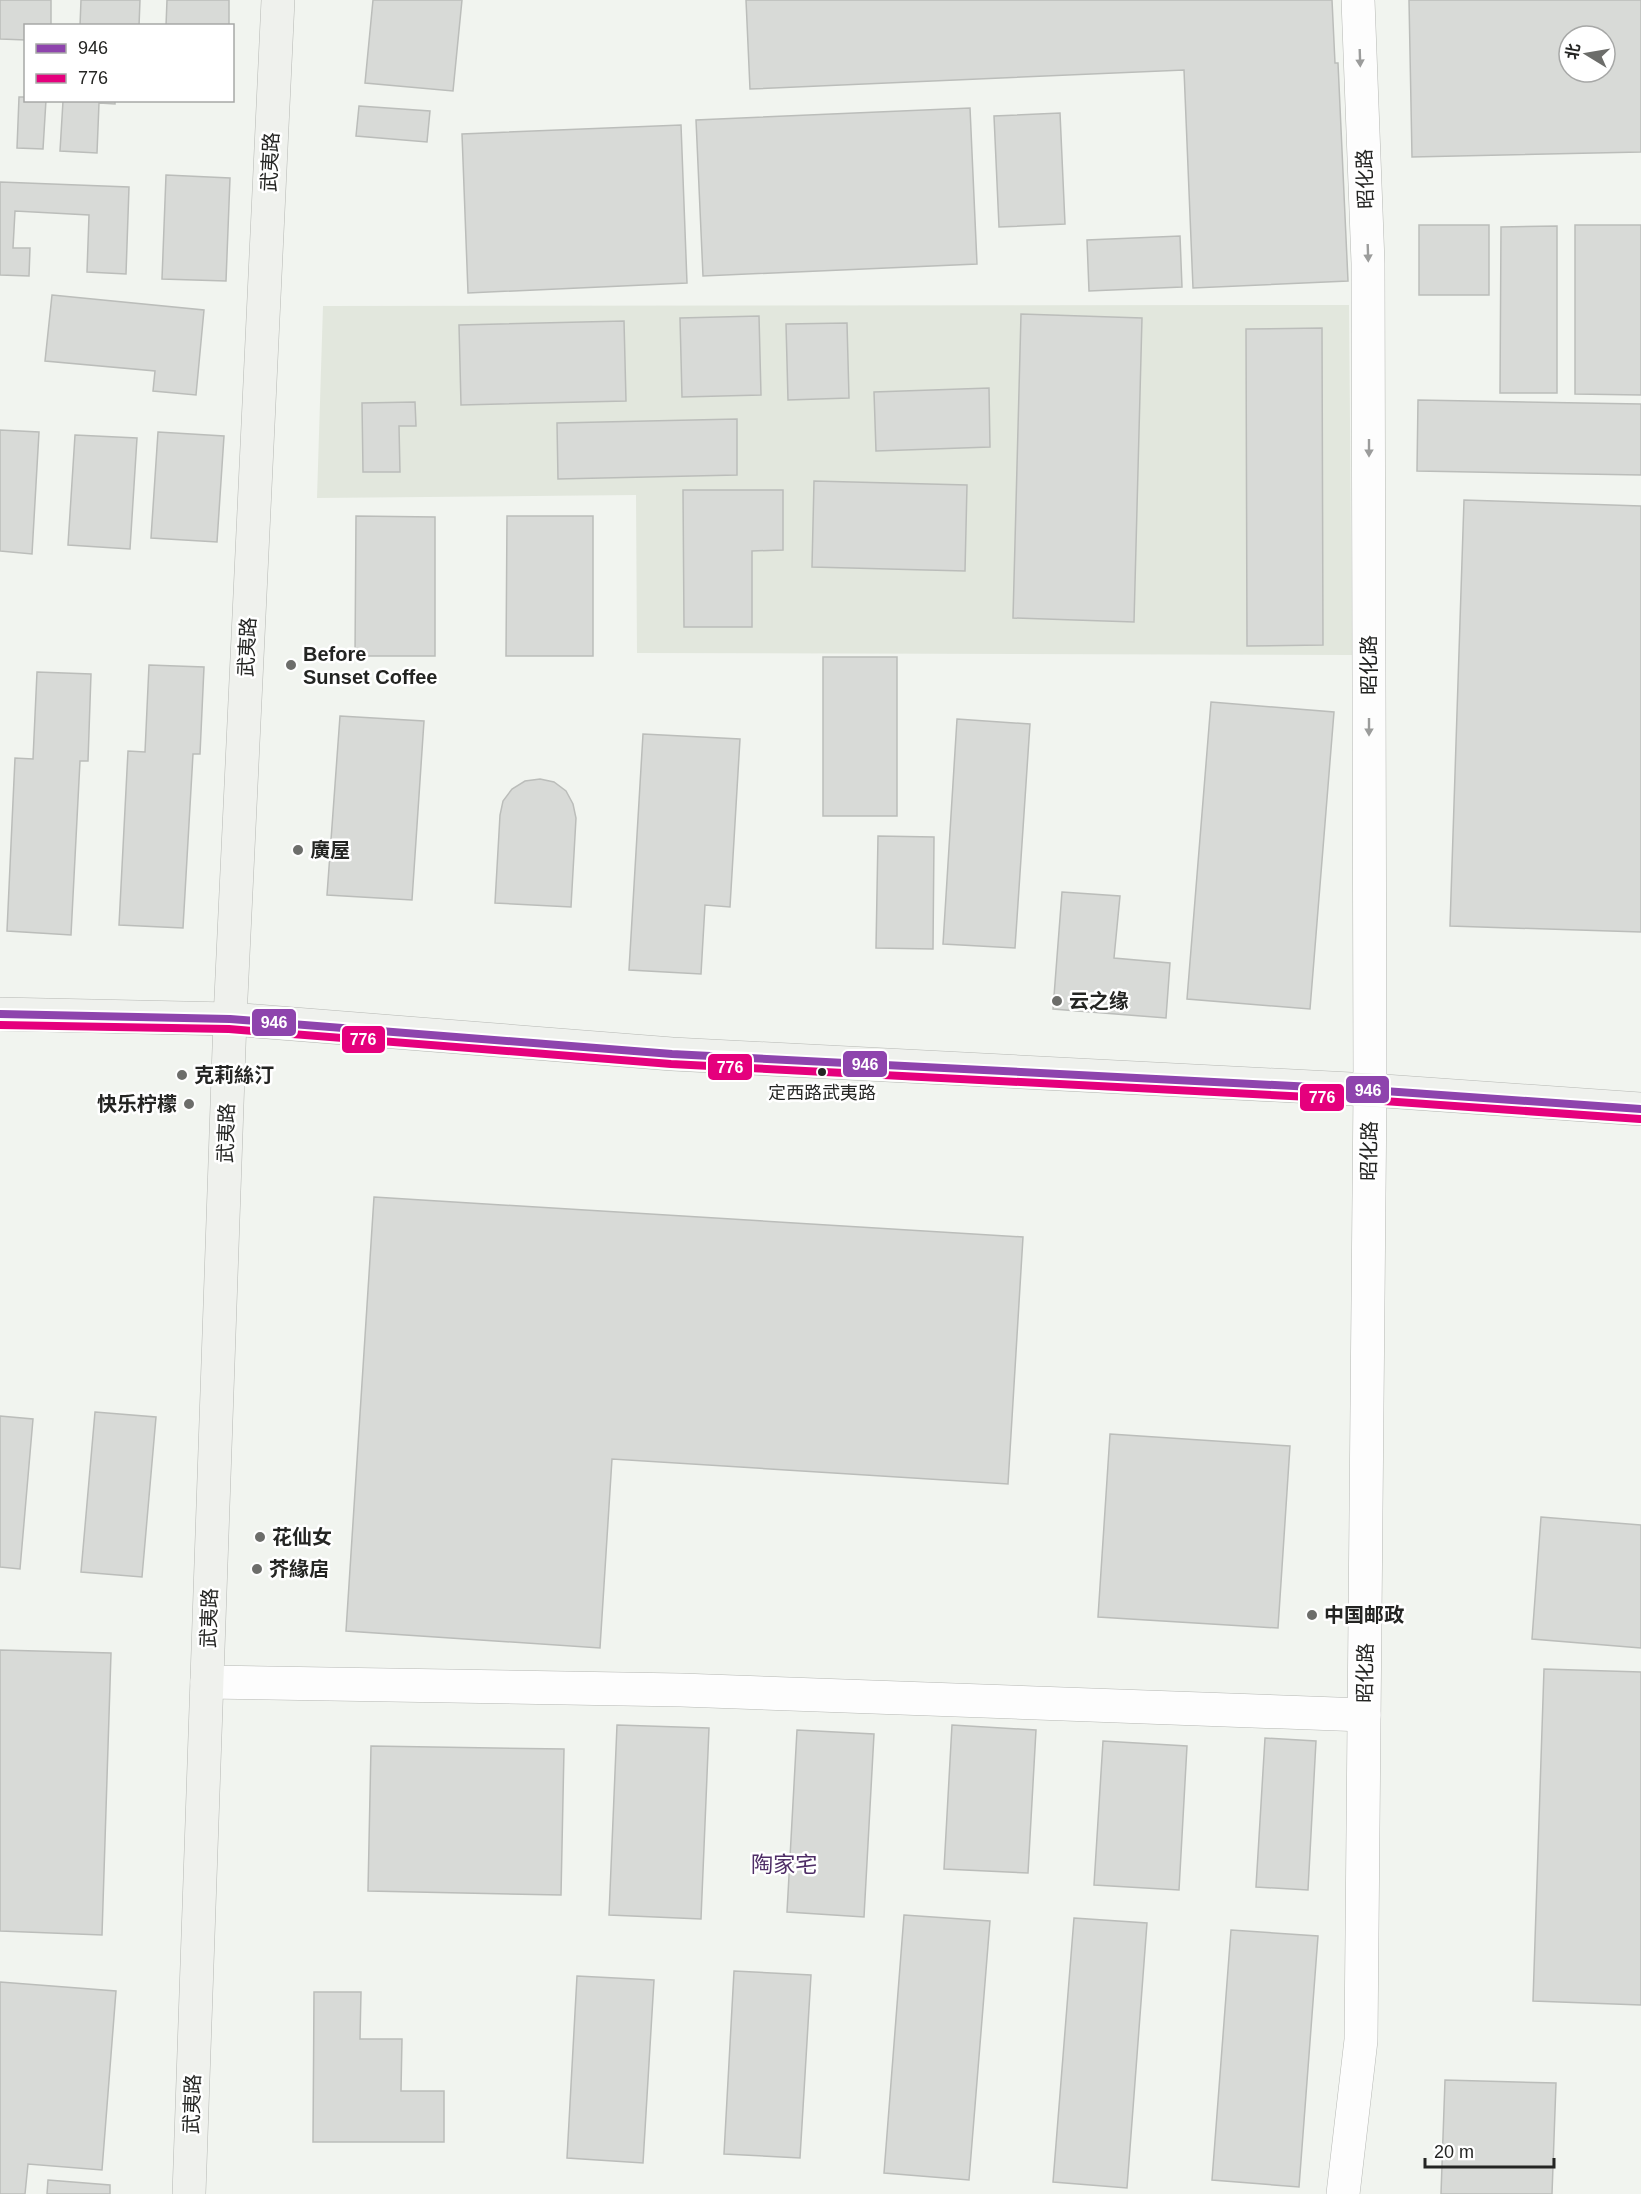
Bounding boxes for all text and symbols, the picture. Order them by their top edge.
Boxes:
legend [24,24,234,102]
north arrow [1557,24,1617,84]
text: 946 [78,38,108,58]
text: 北 [1563,42,1583,61]
one-way arrow [1356,49,1365,68]
text: 776 [78,68,108,88]
street label: 武夷路 [257,131,283,193]
street label: 昭化路 [1353,149,1377,209]
one-way arrow [1363,244,1372,263]
one-way arrow [1364,439,1373,458]
street label: 武夷路 [234,616,260,678]
street label: 昭化路 [1358,635,1380,695]
place label: Before Sunset Coffee [303,643,437,688]
marker: Before Sunset Coffee [284,658,298,672]
one-way arrow [1364,718,1374,737]
place label: 廣屋 [310,839,350,861]
marker: 廣屋 [291,843,305,857]
place label: 云之缘 [1069,990,1129,1012]
marker: 云之缘 [1050,994,1064,1008]
line badge: 946 [251,1008,297,1037]
text: 946 [261,1014,287,1031]
line badge: 776 [341,1025,386,1054]
text: 776 [350,1031,376,1048]
line badge: 946 [842,1050,888,1078]
line badge: 776 [707,1053,753,1081]
text: 946 [852,1056,878,1073]
text: 776 [717,1059,743,1076]
place label: 克莉絲汀 [194,1064,274,1086]
marker: 定西路武夷路 [816,1066,828,1078]
marker: 克莉絲汀 [175,1068,189,1082]
line badge: 946 [1345,1075,1390,1104]
text: 946 [1355,1082,1381,1099]
place label: 定西路武夷路 [768,1083,876,1103]
line badge: 776 [1299,1083,1345,1112]
text: 776 [1309,1089,1335,1106]
place label: 快乐柠檬 [97,1093,177,1115]
marker: 快乐柠檬 [182,1097,196,1111]
street label: 武夷路 [214,1103,238,1163]
street label: 昭化路 [1357,1121,1381,1181]
place label: 花仙女 [272,1526,332,1548]
marker: 花仙女 [253,1530,267,1544]
place label: 芥緣扂 [269,1558,329,1580]
marker: 芥緣扂 [250,1562,264,1576]
street label: 武夷路 [197,1588,221,1648]
place label: 中国邮政 [1324,1604,1404,1626]
marker: 中国邮政 [1305,1608,1319,1622]
street label: 昭化路 [1353,1643,1377,1703]
district label: 陶家宅 [751,1852,817,1877]
street label: 武夷路 [180,2074,204,2134]
scale bar [1425,2131,1554,2169]
text: 20 m [1434,2142,1474,2162]

